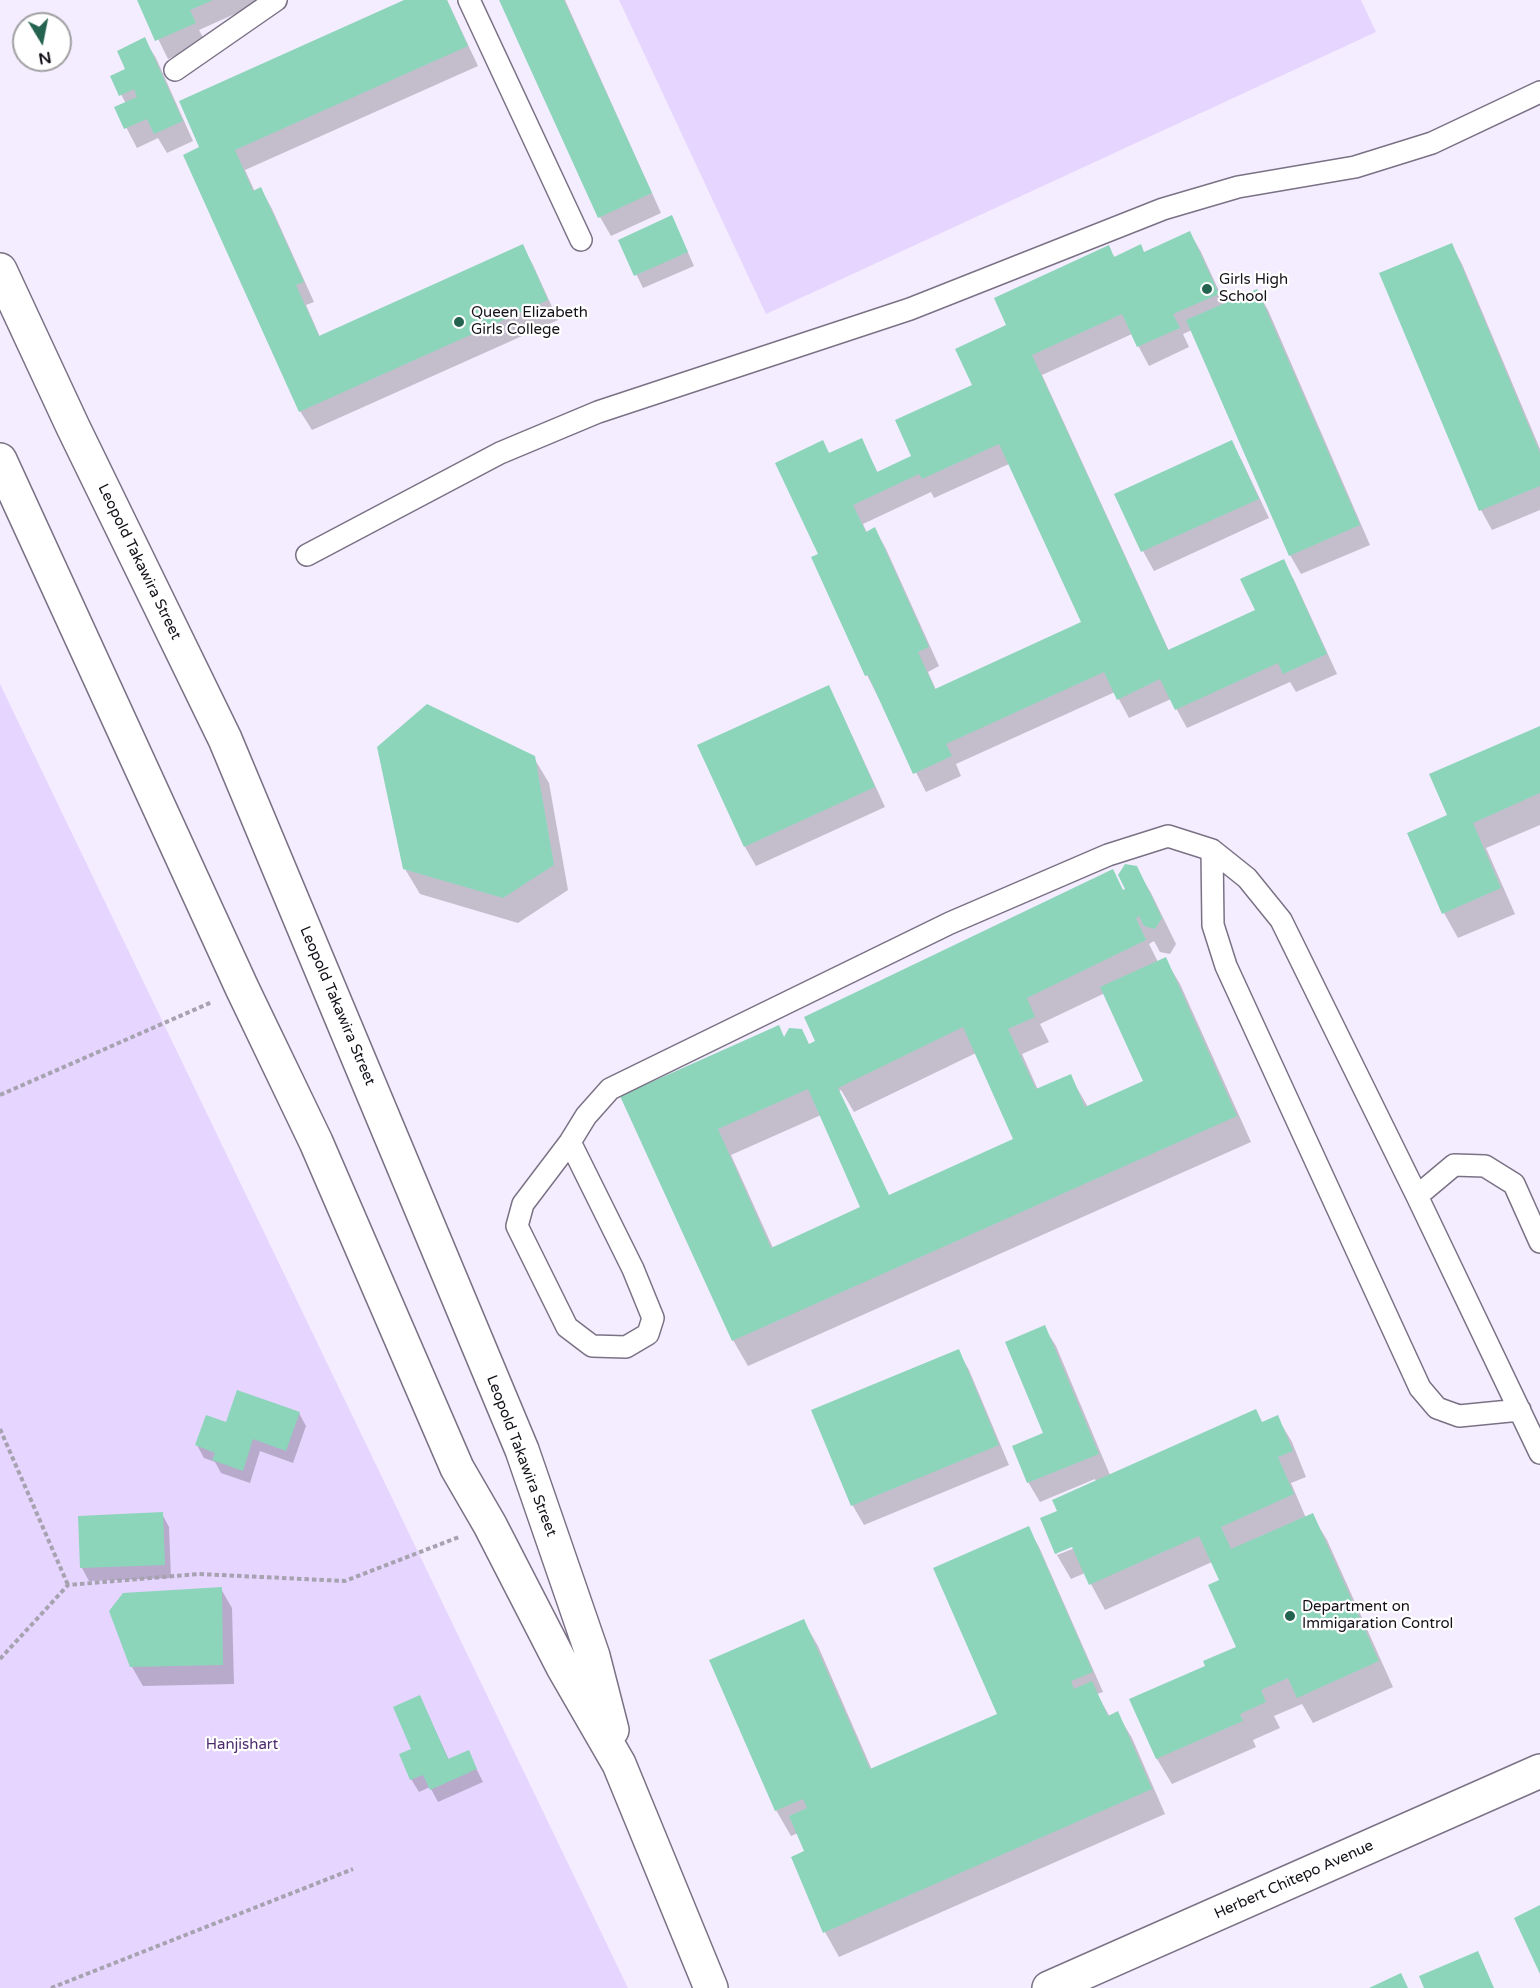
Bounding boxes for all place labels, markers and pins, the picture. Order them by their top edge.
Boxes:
place label: Girls High School [1219,271,1288,306]
marker: Girls High School [1200,282,1214,296]
place label: Queen Elizabeth Girls College [471,304,588,339]
marker: Queen Elizabeth Girls College [452,315,466,329]
place label: Department on Immigaration Control [1302,1598,1453,1633]
marker: Department on Immigaration Control [1283,1609,1297,1623]

